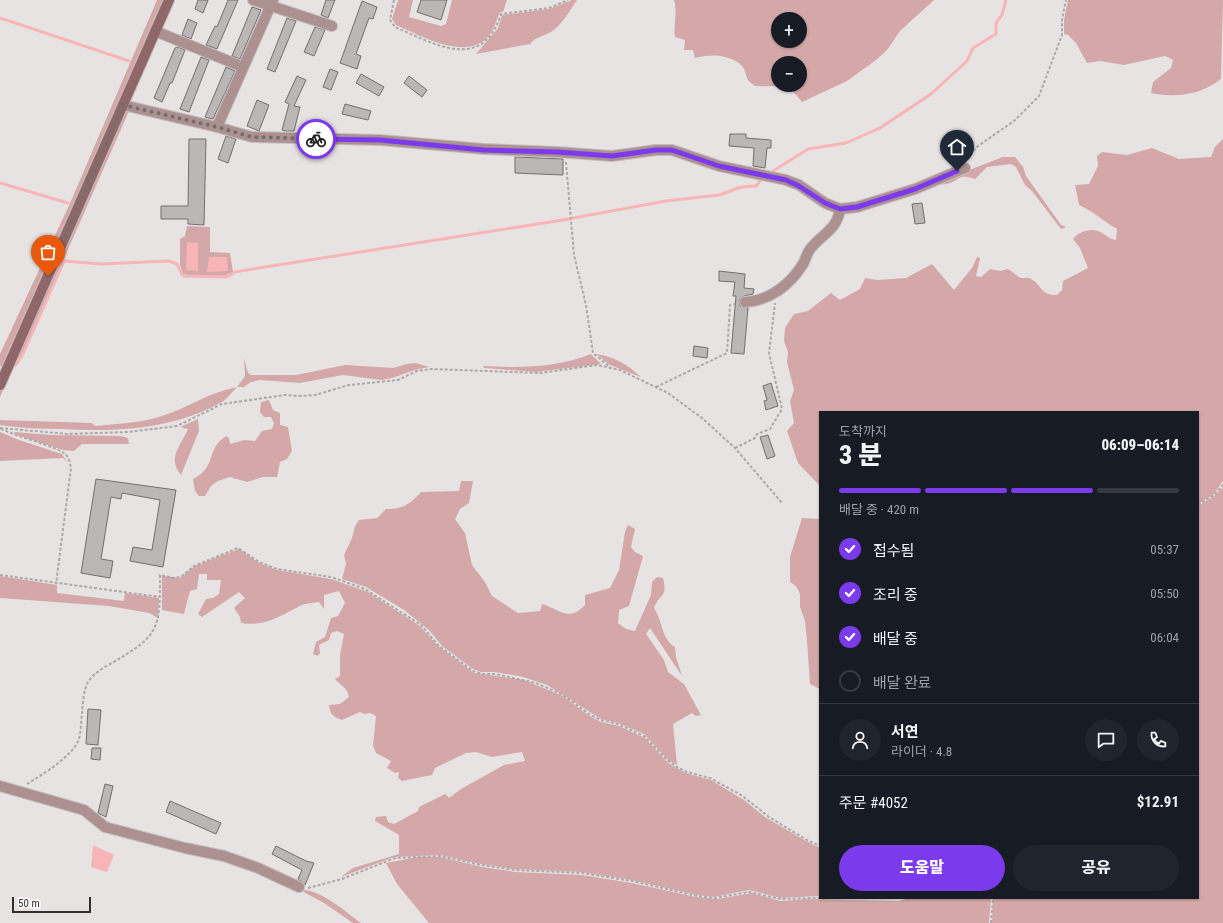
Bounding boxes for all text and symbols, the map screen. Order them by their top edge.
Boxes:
map controls [771,12,807,92]
button: + [771,12,807,48]
button: − [771,56,807,92]
courier [296,119,336,159]
icon: bike [305,128,327,150]
pin [940,130,974,171]
icon: home [946,136,968,158]
pin [31,235,65,276]
icon: bag [37,241,59,263]
text: 도착까지 [839,424,887,439]
text: 06:09–06:14 [1101,436,1179,454]
text: 3 분 [839,440,882,470]
text: 배달 중 · 420 m [839,502,919,517]
icon: check [839,538,861,560]
text: 접수됨 [873,542,914,560]
text: 05:37 [1150,542,1179,557]
icon: check [839,582,861,604]
text: 조리 중 [873,586,918,604]
text: 05:50 [1150,586,1179,601]
icon: check [839,626,861,648]
text: 배달 중 [873,630,918,648]
text: 06:04 [1150,630,1179,645]
text: 배달 완료 [873,674,932,692]
button: person [839,719,881,761]
button: chat [1085,719,1127,761]
button: phone [1137,719,1179,761]
text: 서연 [891,723,919,741]
text: 라이더 · 4.8 [891,744,952,759]
text: $12.91 [1137,793,1179,811]
text: 주문 #4052 [839,794,908,812]
button: 도움말 [839,845,1005,891]
button: 공유 [1013,845,1179,891]
scale bar [12,895,91,914]
text: 50 m [18,897,40,910]

